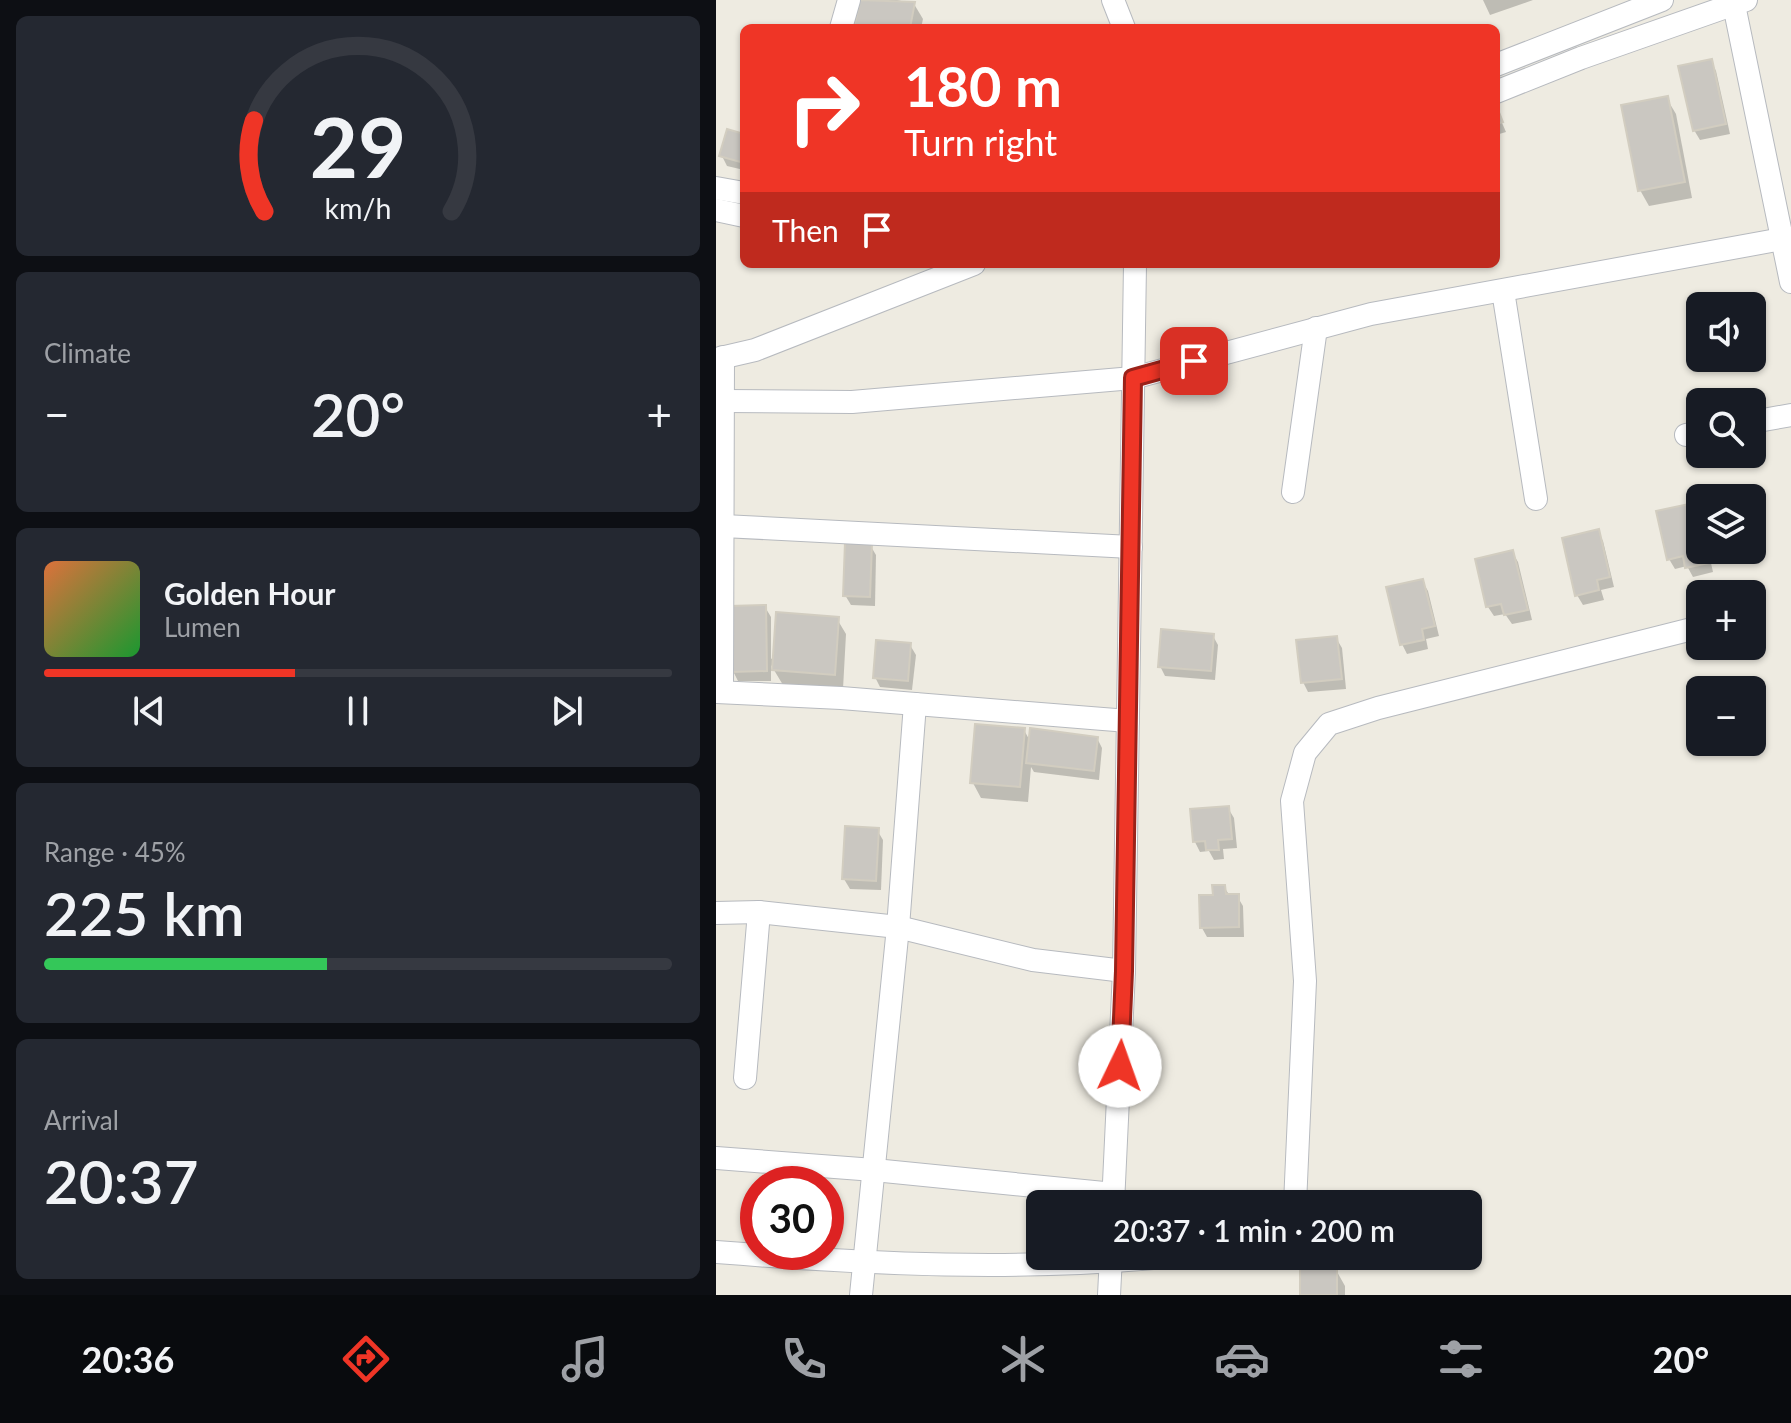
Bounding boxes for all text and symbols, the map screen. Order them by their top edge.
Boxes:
text: 180 m [904,52,1062,119]
icon: right [772,56,876,160]
text: 29 [310,95,406,195]
text: Turn right [904,120,1057,164]
text: km/h [325,191,391,225]
icon: arrive [855,208,899,252]
text: Then [772,212,839,248]
map controls [1686,292,1766,756]
button: sound [1686,292,1766,372]
pin [1160,327,1228,395]
text: Climate [44,337,131,369]
icon: arrive [1172,339,1216,383]
text: 20° [311,378,405,450]
text: − [44,388,70,440]
text: + [646,388,672,440]
button: search [1686,388,1766,468]
button: layers [1686,484,1766,564]
text: Golden Hour [164,575,336,611]
button: + [1686,580,1766,660]
text: Lumen [164,611,241,643]
button: − [1686,676,1766,756]
icon: previous [127,689,171,733]
icon: pause [336,689,380,733]
icon: next [545,689,589,733]
text: Range · 45% [44,836,186,868]
text: 225 km [44,877,245,949]
position arrow [1078,1024,1162,1108]
text: Arrival [44,1104,119,1136]
text: 20:37 [44,1145,198,1217]
speed limit sign: 30 [740,1166,844,1270]
text: 20:37 · 1 min · 200 m [1113,1212,1395,1248]
icon: directions [338,1331,394,1387]
icon: music [557,1331,613,1387]
icon: phone [776,1331,832,1387]
icon: climate [995,1331,1051,1387]
icon: car [1214,1331,1270,1387]
icon: filters [1433,1331,1489,1387]
text: 20:36 [82,1337,174,1381]
text: 20° [1653,1337,1709,1381]

